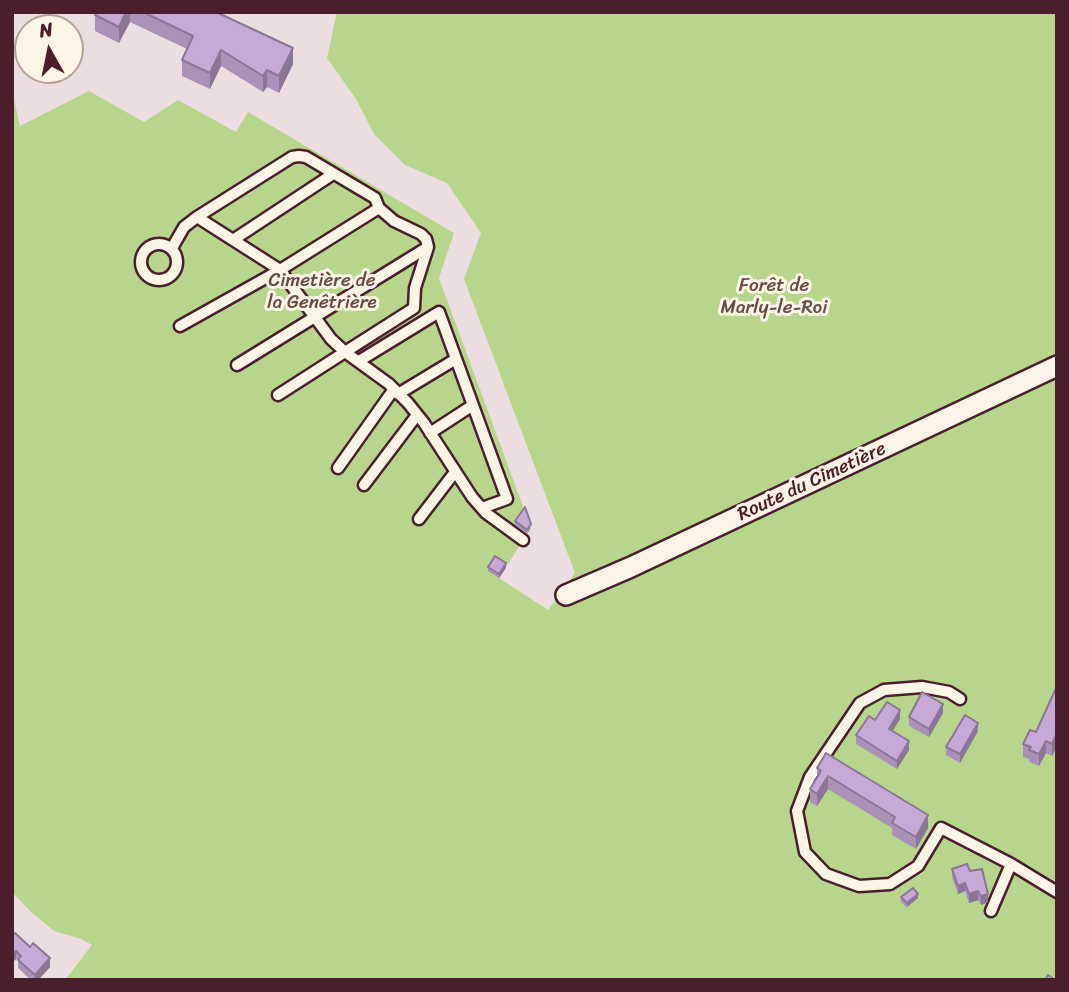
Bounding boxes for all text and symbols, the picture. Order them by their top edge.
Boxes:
text: N [37,12,55,47]
north arrow [14,14,84,84]
park label: Cimetière de la Genêtrière [267,270,377,314]
park label: Forêt de Marly-le-Roi [721,275,827,319]
street label: Route du Cimetière [734,438,890,526]

